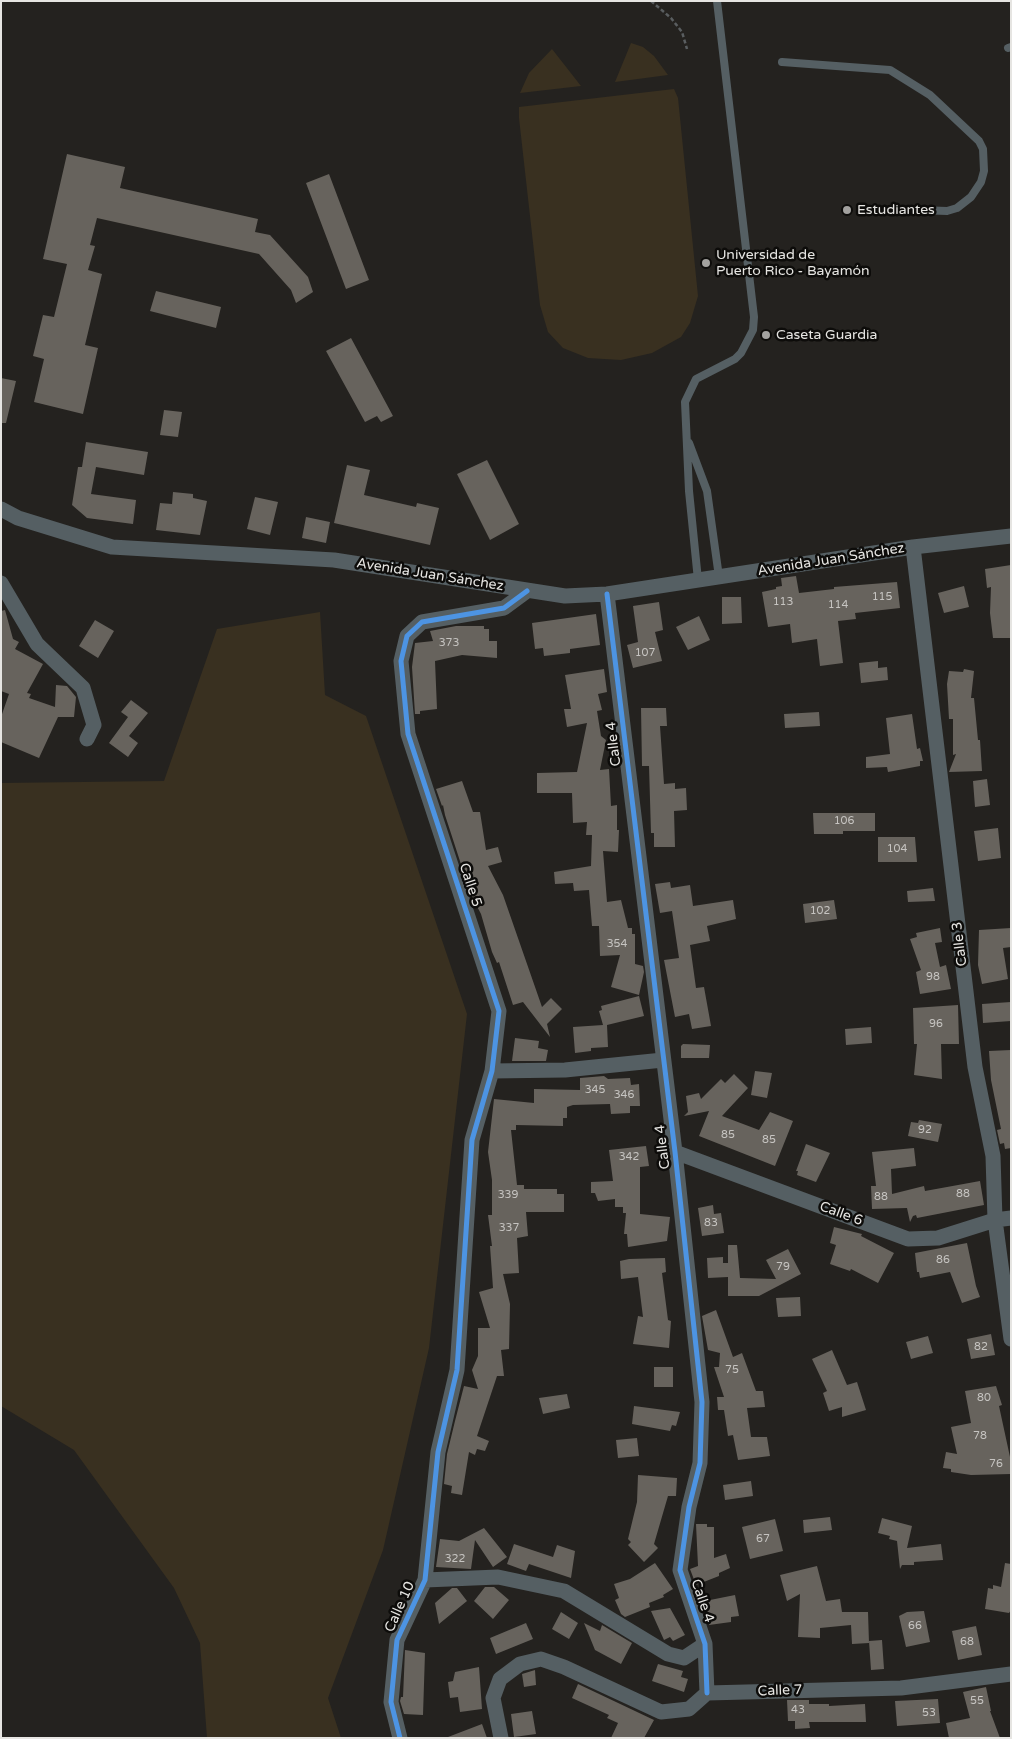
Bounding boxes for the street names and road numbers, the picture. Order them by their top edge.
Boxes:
street label: Avenida Juan Sánchez [756,540,906,580]
street label: Avenida Juan Sánchez [355,555,505,595]
street label: Calle 4 [603,721,625,767]
street label: Calle 5 [455,861,485,909]
street label: Calle 3 [949,921,971,967]
street label: Calle 4 [652,1124,674,1170]
street label: Calle 6 [817,1198,865,1230]
street label: Calle 4 [687,1577,717,1625]
street label: Calle 10 [381,1579,419,1635]
street label: Calle 7 [757,1682,803,1700]

